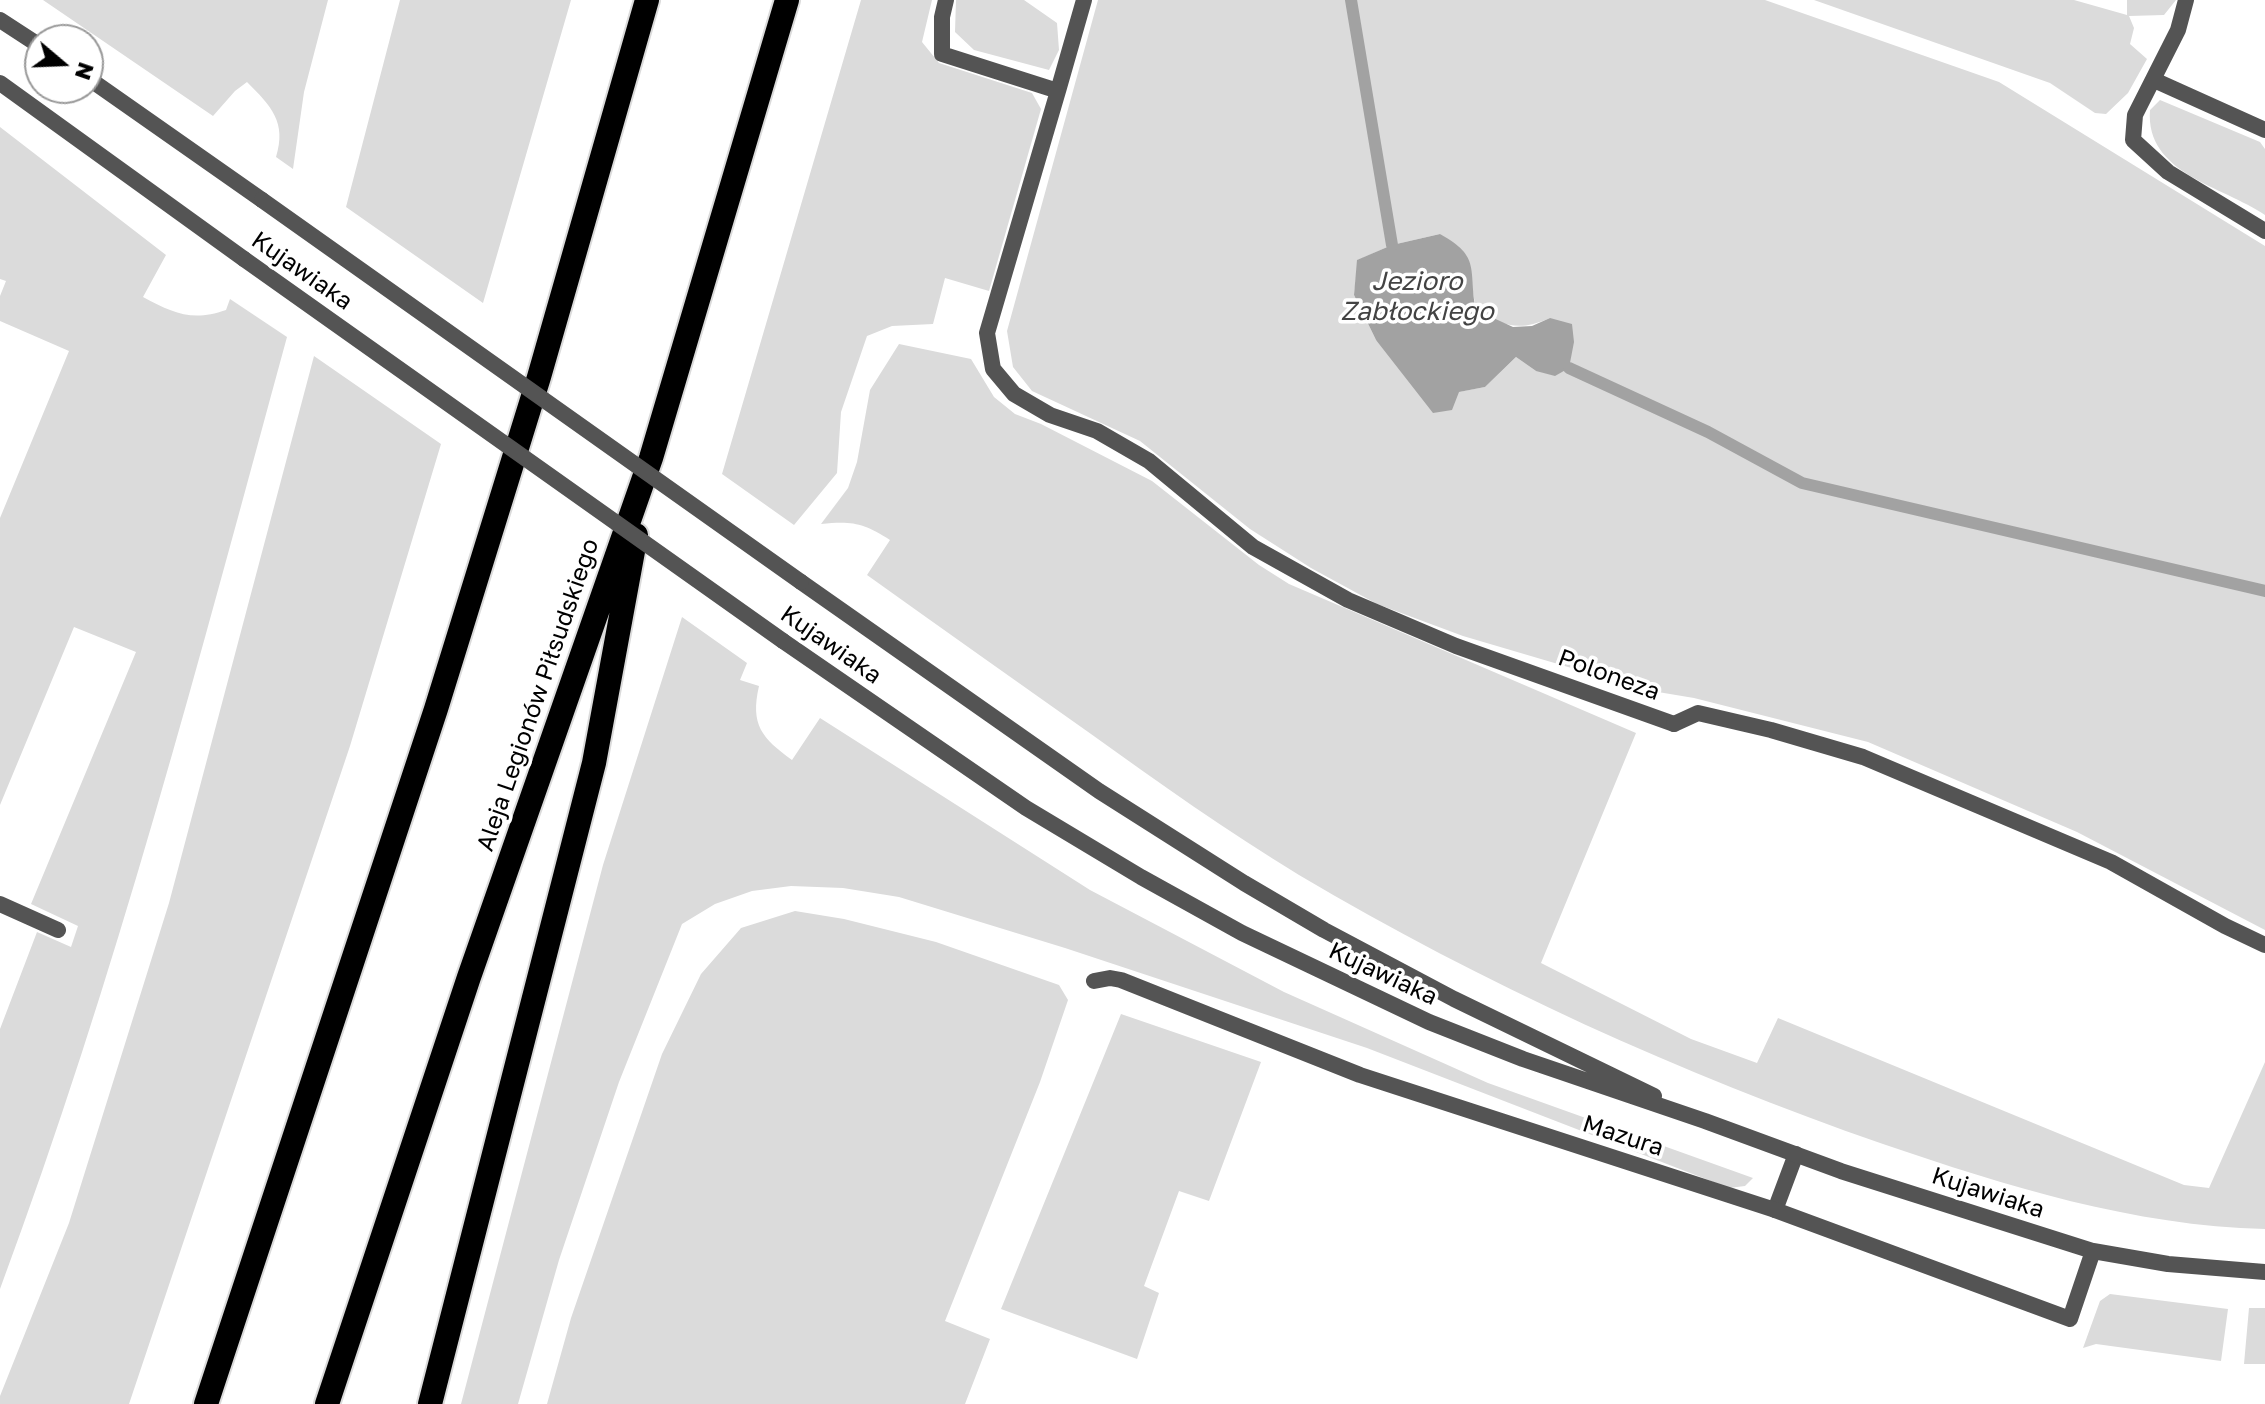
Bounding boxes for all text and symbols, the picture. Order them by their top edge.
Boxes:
north arrow [24,24,104,104]
text: N [70,59,101,84]
street label: Kujawiaka [246,226,358,316]
water label: Jezioro Zabłockiego [1340,266,1494,328]
street label: Aleja Legionów Piłsudskiego [471,535,605,855]
street label: Kujawiaka [775,600,887,690]
street label: Poloneza [1554,643,1664,707]
street label: Kujawiaka [1324,936,1442,1012]
street label: Mazura [1579,1109,1667,1163]
street label: Kujawiaka [1928,1161,2048,1225]

